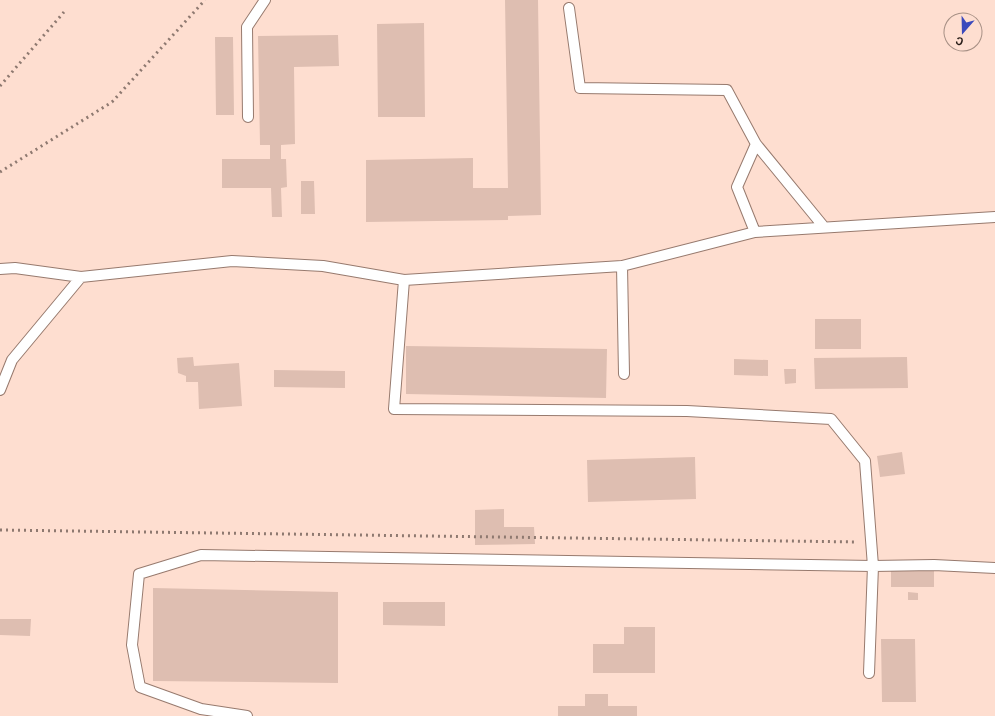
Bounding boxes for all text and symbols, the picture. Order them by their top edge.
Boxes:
north arrow [943,12,983,52]
text: С [954,34,965,48]

